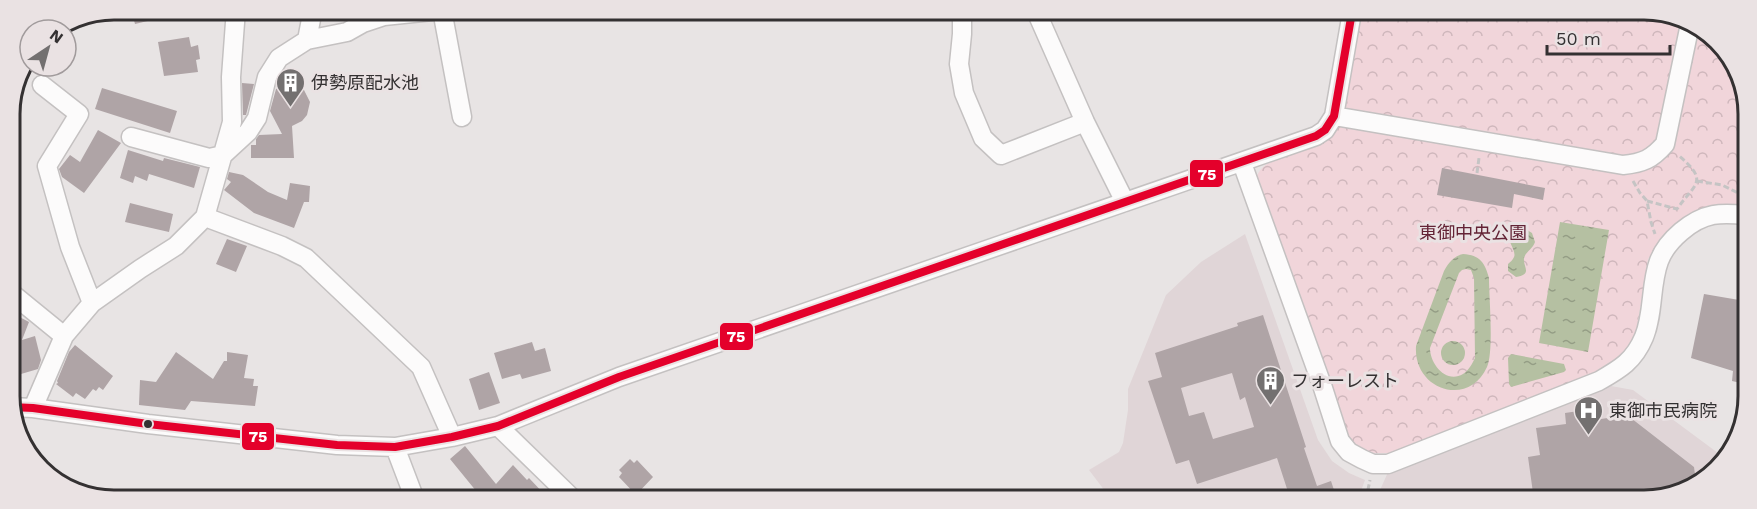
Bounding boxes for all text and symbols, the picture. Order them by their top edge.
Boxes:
north arrow [18,18,78,78]
scale bar [1547,18,1670,56]
text: N [46,25,67,47]
text: 50 m [1556,28,1601,49]
building icon: 伊勢原配水池 [274,66,306,108]
place label: 伊勢原配水池 [311,72,419,93]
line badge: 75 [1189,159,1224,188]
text: 75 [1198,165,1216,184]
park label: 東御中央公園 [1419,222,1527,243]
line badge: 75 [719,322,754,351]
text: 75 [727,327,745,346]
building icon: フォーレスト [1254,364,1286,406]
place label: フォーレスト [1291,370,1399,391]
hospital icon: 東御市民病院 [1572,394,1604,436]
place label: 東御市民病院 [1609,400,1717,421]
unlabelled marker [142,418,154,430]
line badge: 75 [241,422,275,451]
text: 75 [249,427,267,446]

